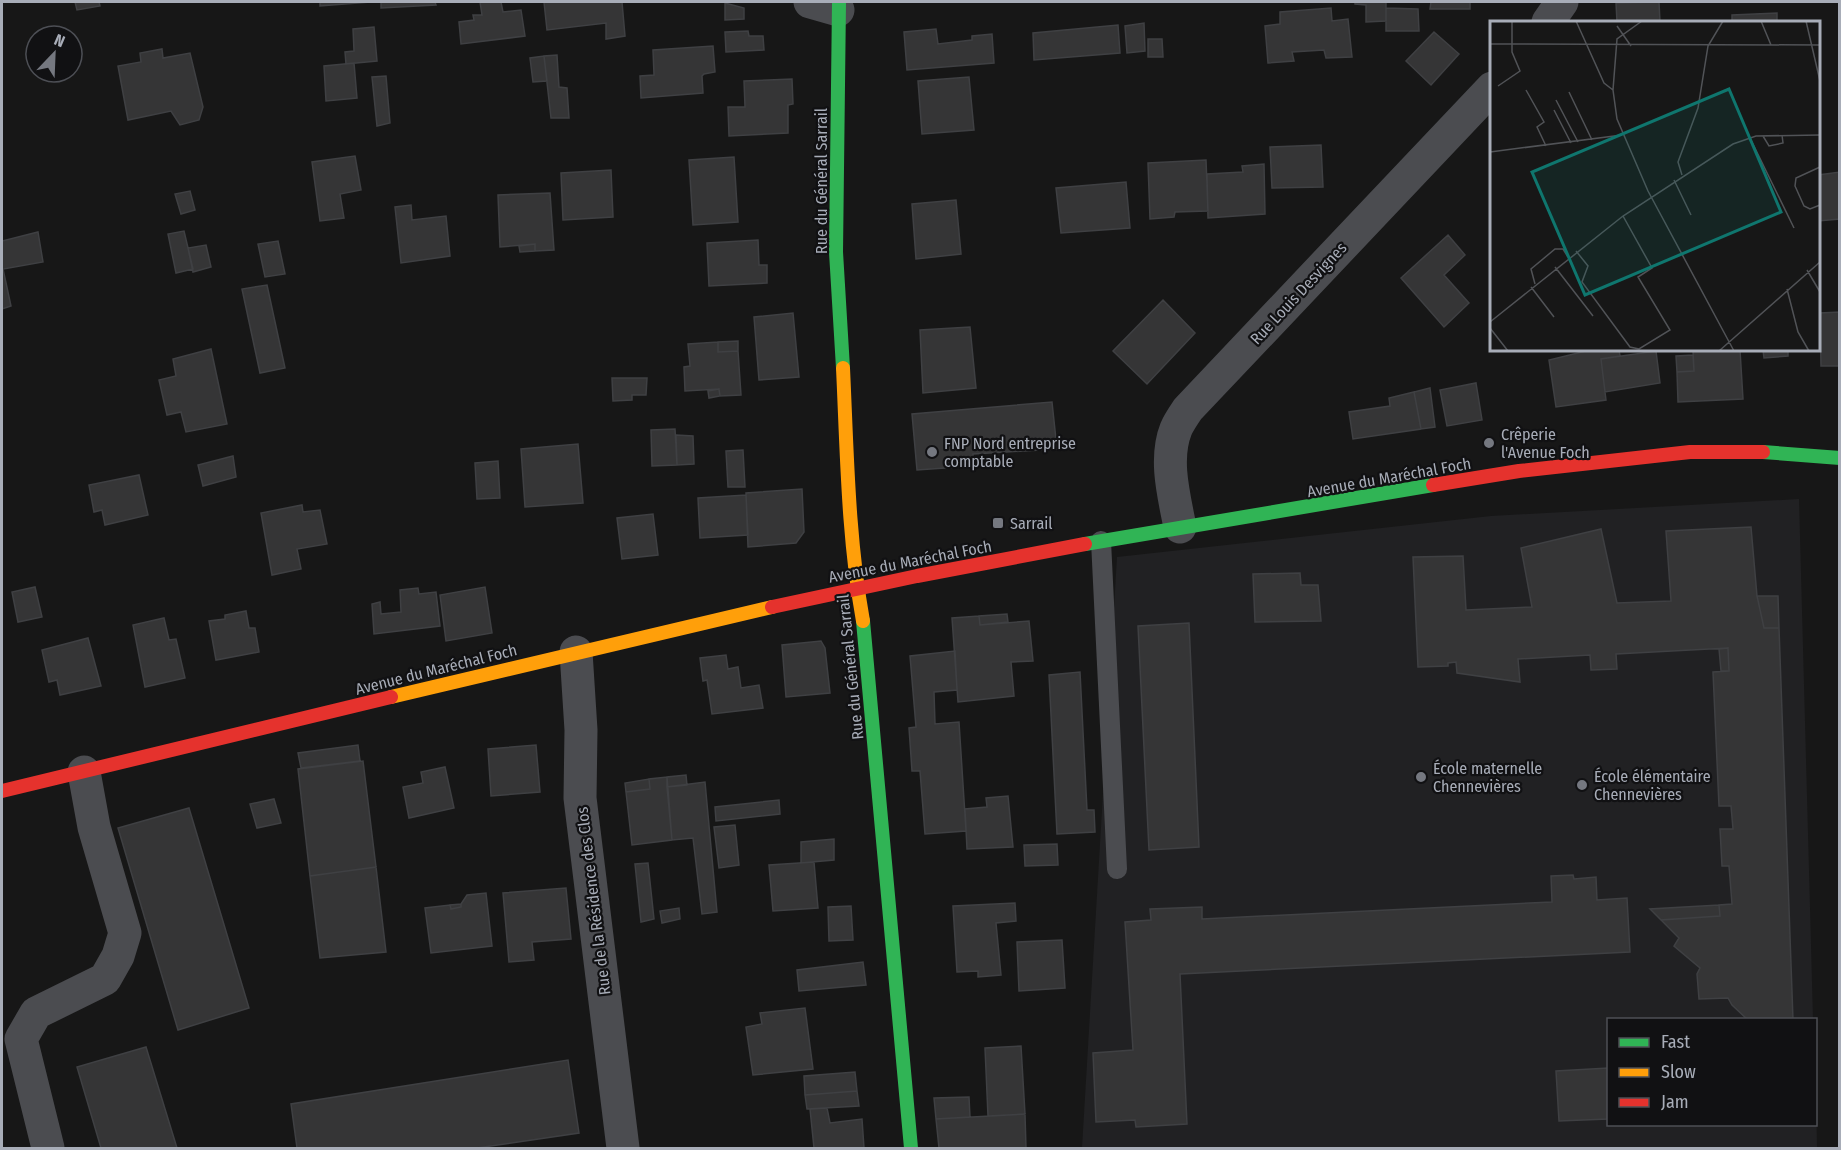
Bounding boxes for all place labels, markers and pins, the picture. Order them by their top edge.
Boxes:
place label: Crêperie l'Avenue Foch [1501,425,1590,462]
place label: FNP Nord entreprise comptable [944,434,1076,471]
marker: Crêperie l'Avenue Foch [1482,436,1496,450]
marker: FNP Nord entreprise comptable [925,445,939,459]
place label: Sarrail [1010,514,1053,533]
marker: Sarrail [991,516,1005,530]
place label: École maternelle Chennevières [1433,759,1542,796]
place label: École élémentaire Chennevières [1594,767,1711,804]
marker: École maternelle Chennevières [1414,770,1428,784]
marker: École élémentaire Chennevières [1575,778,1589,792]

